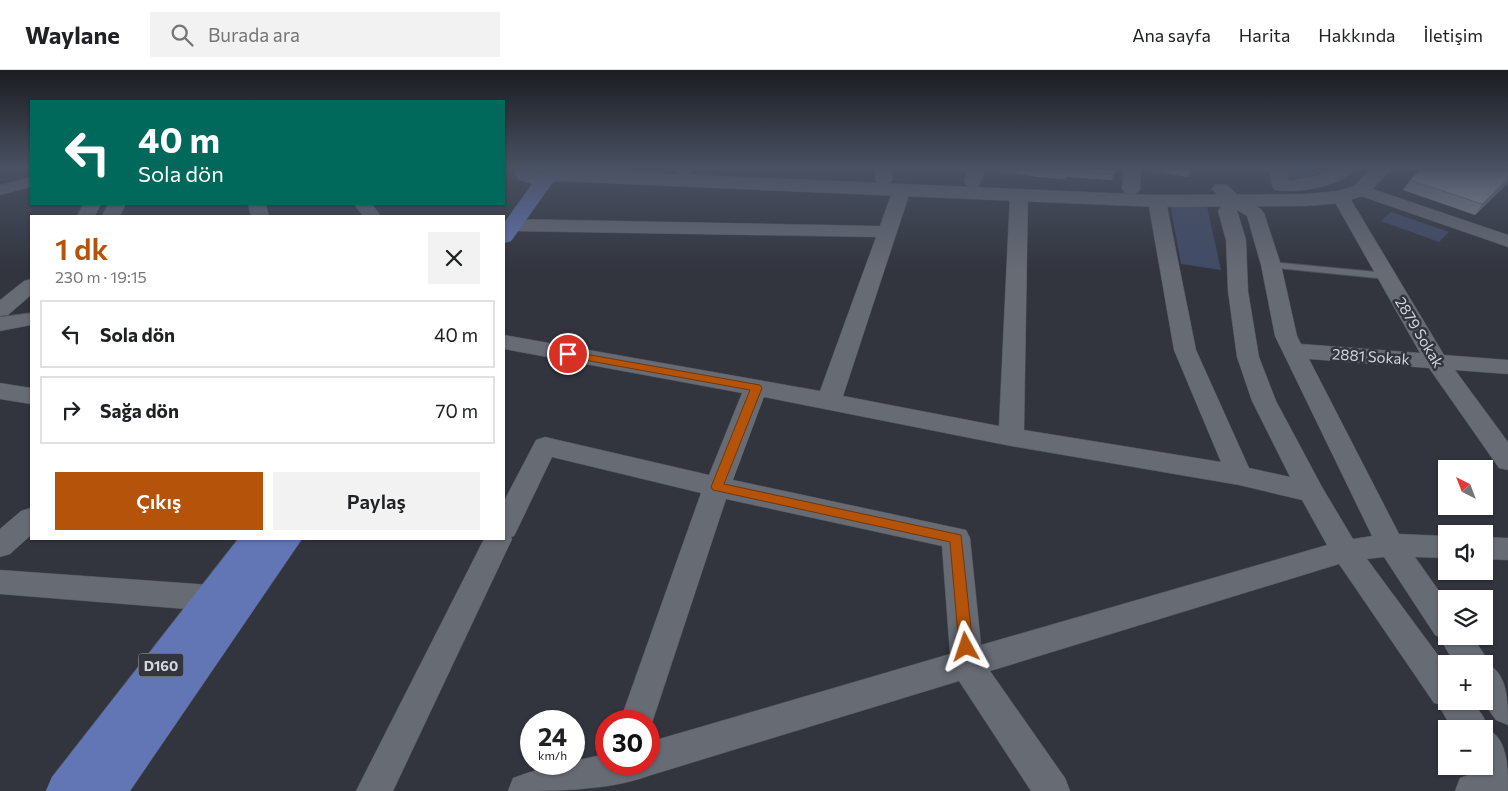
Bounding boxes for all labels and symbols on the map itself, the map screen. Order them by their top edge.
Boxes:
street label: 2879 Sokak [1392,293,1448,371]
pin [547,333,589,375]
street label: 2881 Sokak [1332,344,1410,368]
north arrow [1438,460,1492,515]
position arrow [939,620,991,672]
road number: D160 [138,654,184,676]
speed limit sign: 30 [595,710,660,775]

